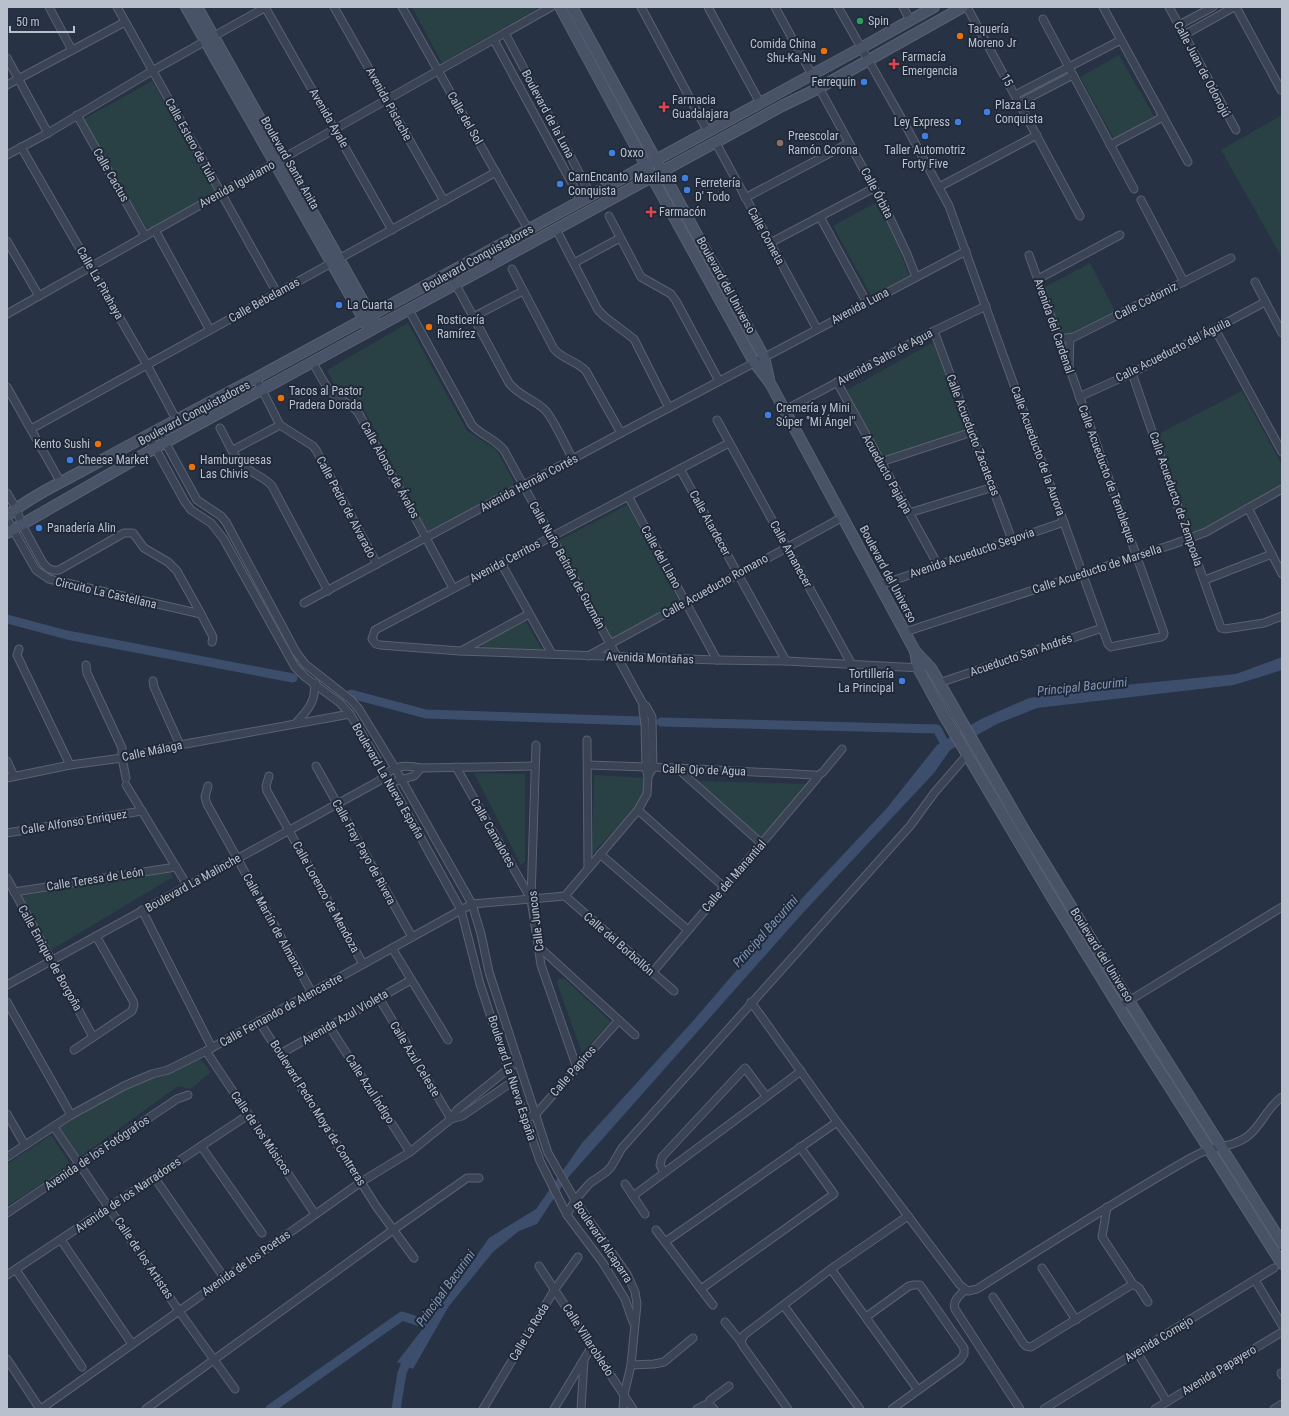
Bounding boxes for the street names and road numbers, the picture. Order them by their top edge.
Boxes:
street label: Calle Juan de Odonojú [1171,19,1233,119]
street label: Avenida Pistache [363,65,415,143]
street label: Boulevard de la Luna [519,67,577,161]
street label: 15 [998,71,1016,89]
street label: Avenida Ayale [306,86,352,150]
street label: Calle del Sol [444,89,486,147]
street label: Calle Estero de Tula [162,96,220,184]
street label: Boulevard Santa Anita [258,114,322,212]
street label: Calle Cactus [90,146,132,204]
street label: Avenida Igualamo [197,157,277,211]
street label: Calle Órbita [858,165,897,221]
street label: Calle Cometa [745,205,788,267]
street label: Boulevard Conquistadores [420,222,536,294]
street label: Boulevard del Universo [694,234,758,336]
street label: Calle La Pitahaya [74,244,127,322]
street label: Calle Bebelamas [226,275,302,325]
street label: Avenida del Cardenal [1031,277,1077,375]
street label: Calle Codorniz [1112,279,1180,323]
street label: Avenida Luna [829,285,891,327]
street label: Calle Acueducto del Águila [1113,314,1233,385]
street label: Avenida Salto de Agua [835,326,935,388]
street label: Calle Acueducto Zacatecas [943,372,1003,498]
street label: Boulevard Conquistadores [136,378,252,448]
street label: Calle Acueducto de la Aurora [1008,384,1068,518]
street label: Calle Acueducto de Tembleque [1075,403,1139,545]
street label: Calle Alonso de Ávalos [358,419,423,521]
street label: Calle Acueducto de Zempoala [1146,430,1206,568]
street label: Acueducto Pajalpa [859,432,915,516]
street label: Avenida Hernán Cortés [478,451,580,515]
street label: Calle Pedro de Alvarado [313,454,379,560]
street label: Calle Atardecer [686,488,734,558]
street label: Calle Nuño Beltrán de Guzmán [526,499,608,631]
street label: Calle Amanecer [767,518,815,590]
street label: Calle del Llano [638,523,684,591]
street label: Boulevard del Universo [856,523,920,625]
street label: Avenida Acueducto Segovia [908,525,1036,581]
street label: Avenida Cerritos [467,537,543,585]
street label: Calle Acueducto de Marsella [1031,541,1164,597]
street label: Calle Acueducto Romano [660,551,770,621]
street label: Circuito La Castellana [54,575,158,612]
street label: Acueducto San Andrés [968,631,1074,679]
street label: Avenida Montañas [606,649,694,667]
street label: Boulevard La Nueva España [349,721,427,841]
street label: Calle Málaga [121,738,184,764]
street label: Calle Ojo de Agua [662,762,746,778]
street label: Calle Camalotes [468,796,518,870]
street label: Calle Fray Payo de Rivera [329,797,399,907]
street label: Calle Alfonso Enriquez [20,807,128,837]
street label: Calle del Manantial [699,837,769,915]
street label: Calle Lorenzo de Mendoza [290,839,363,955]
street label: Boulevard La Malinche [143,851,244,915]
street label: Calle Teresa de León [45,864,145,894]
street label: Calle Martín de Almanza [240,871,308,979]
street label: Calle Juncos [525,890,547,952]
street label: Calle Enrique de Borgoña [15,903,85,1014]
street label: Boulevard del Universo [1067,906,1137,1004]
street label: Calle del Borbollón [581,910,657,979]
street label: Calle Fernando de Alencastre [217,970,345,1050]
street label: Avenida Azul Violeta [299,987,391,1047]
street label: Boulevard La Nueva España [485,1014,539,1143]
street label: Calle Azul Celeste [387,1019,443,1100]
street label: Boulevard Pedro Moya de Contreras [267,1038,369,1188]
street label: Calle Papiros [547,1043,599,1099]
street label: Calle Azul Índigo [342,1051,398,1126]
street label: Calle de los Músicos [228,1089,294,1177]
street label: Avenida de los Fotógrafos [42,1113,152,1193]
street label: Avenida de los Narradores [73,1154,183,1236]
street label: Boulevard Alcaparra [571,1199,636,1286]
street label: Calle de los Artistas [112,1215,176,1301]
street label: Avenida de los Poetas [199,1227,293,1299]
street label: Calle La Roda [506,1300,552,1363]
street label: Calle Villarobledo [560,1301,616,1379]
street label: Avenida Cornejo [1122,1313,1196,1365]
street label: Avenida Papayero [1179,1342,1259,1398]

